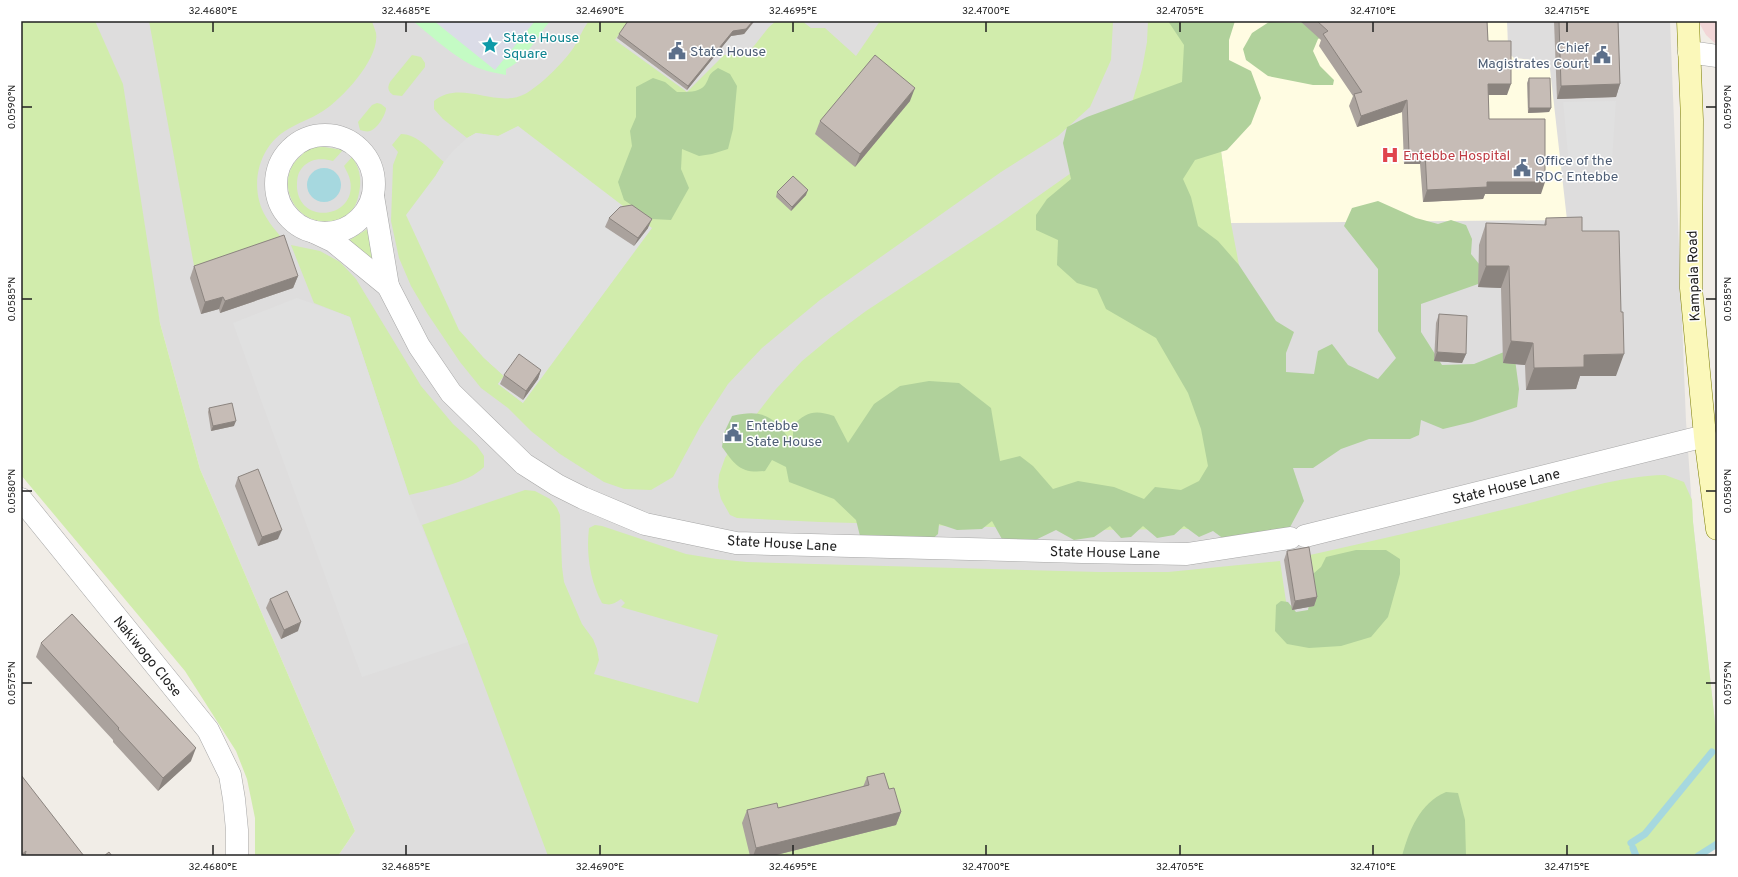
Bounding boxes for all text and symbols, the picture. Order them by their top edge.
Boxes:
text: 32.4680°E [189,5,237,18]
text: 32.4685°E [382,5,430,18]
text: 32.4690°E [576,5,624,18]
text: 32.4695°E [769,5,817,18]
text: 32.4700°E [962,5,1010,18]
text: 32.4705°E [1156,5,1204,18]
text: 32.4710°E [1350,5,1396,18]
text: 32.4715°E [1544,5,1590,18]
place label: State House Square [503,30,579,63]
place icon: State House Square [480,35,500,55]
place label: Chief Magistrates Court [1477,40,1589,73]
public building icon: State House [667,41,687,61]
place label: State House [690,44,766,61]
public building icon: Chief Magistrates Court [1592,45,1612,65]
text: 0.0590°N [6,85,19,129]
text: 0.0590°N [1722,85,1735,129]
hospital icon: Entebbe Hospital [1380,145,1400,165]
place label: Entebbe Hospital [1403,148,1510,165]
place label: Office of the RDC Entebbe [1535,153,1618,186]
public building icon: Office of the RDC Entebbe [1512,158,1532,178]
street label: Kampala Road [1684,230,1705,322]
text: 0.0585°N [6,277,19,321]
text: 0.0585°N [1722,277,1735,321]
place label: Entebbe State House [746,418,822,451]
public building icon: Entebbe State House [723,423,743,443]
street label: State House Lane [1451,466,1562,509]
text: 0.0580°N [6,469,19,513]
text: 0.0580°N [1722,469,1735,513]
street label: State House Lane [726,533,837,556]
street label: State House Lane [1050,544,1160,563]
street label: Nakiwogo Close [109,613,185,701]
text: 0.0575°N [6,661,19,705]
text: 0.0575°N [1722,661,1735,705]
text: 32.4680°E [189,861,237,874]
text: 32.4685°E [382,861,430,874]
text: 32.4690°E [576,861,624,874]
text: 32.4695°E [769,861,817,874]
text: 32.4700°E [962,861,1010,874]
text: 32.4705°E [1156,861,1204,874]
text: 32.4710°E [1350,861,1396,874]
text: 32.4715°E [1544,861,1590,874]

